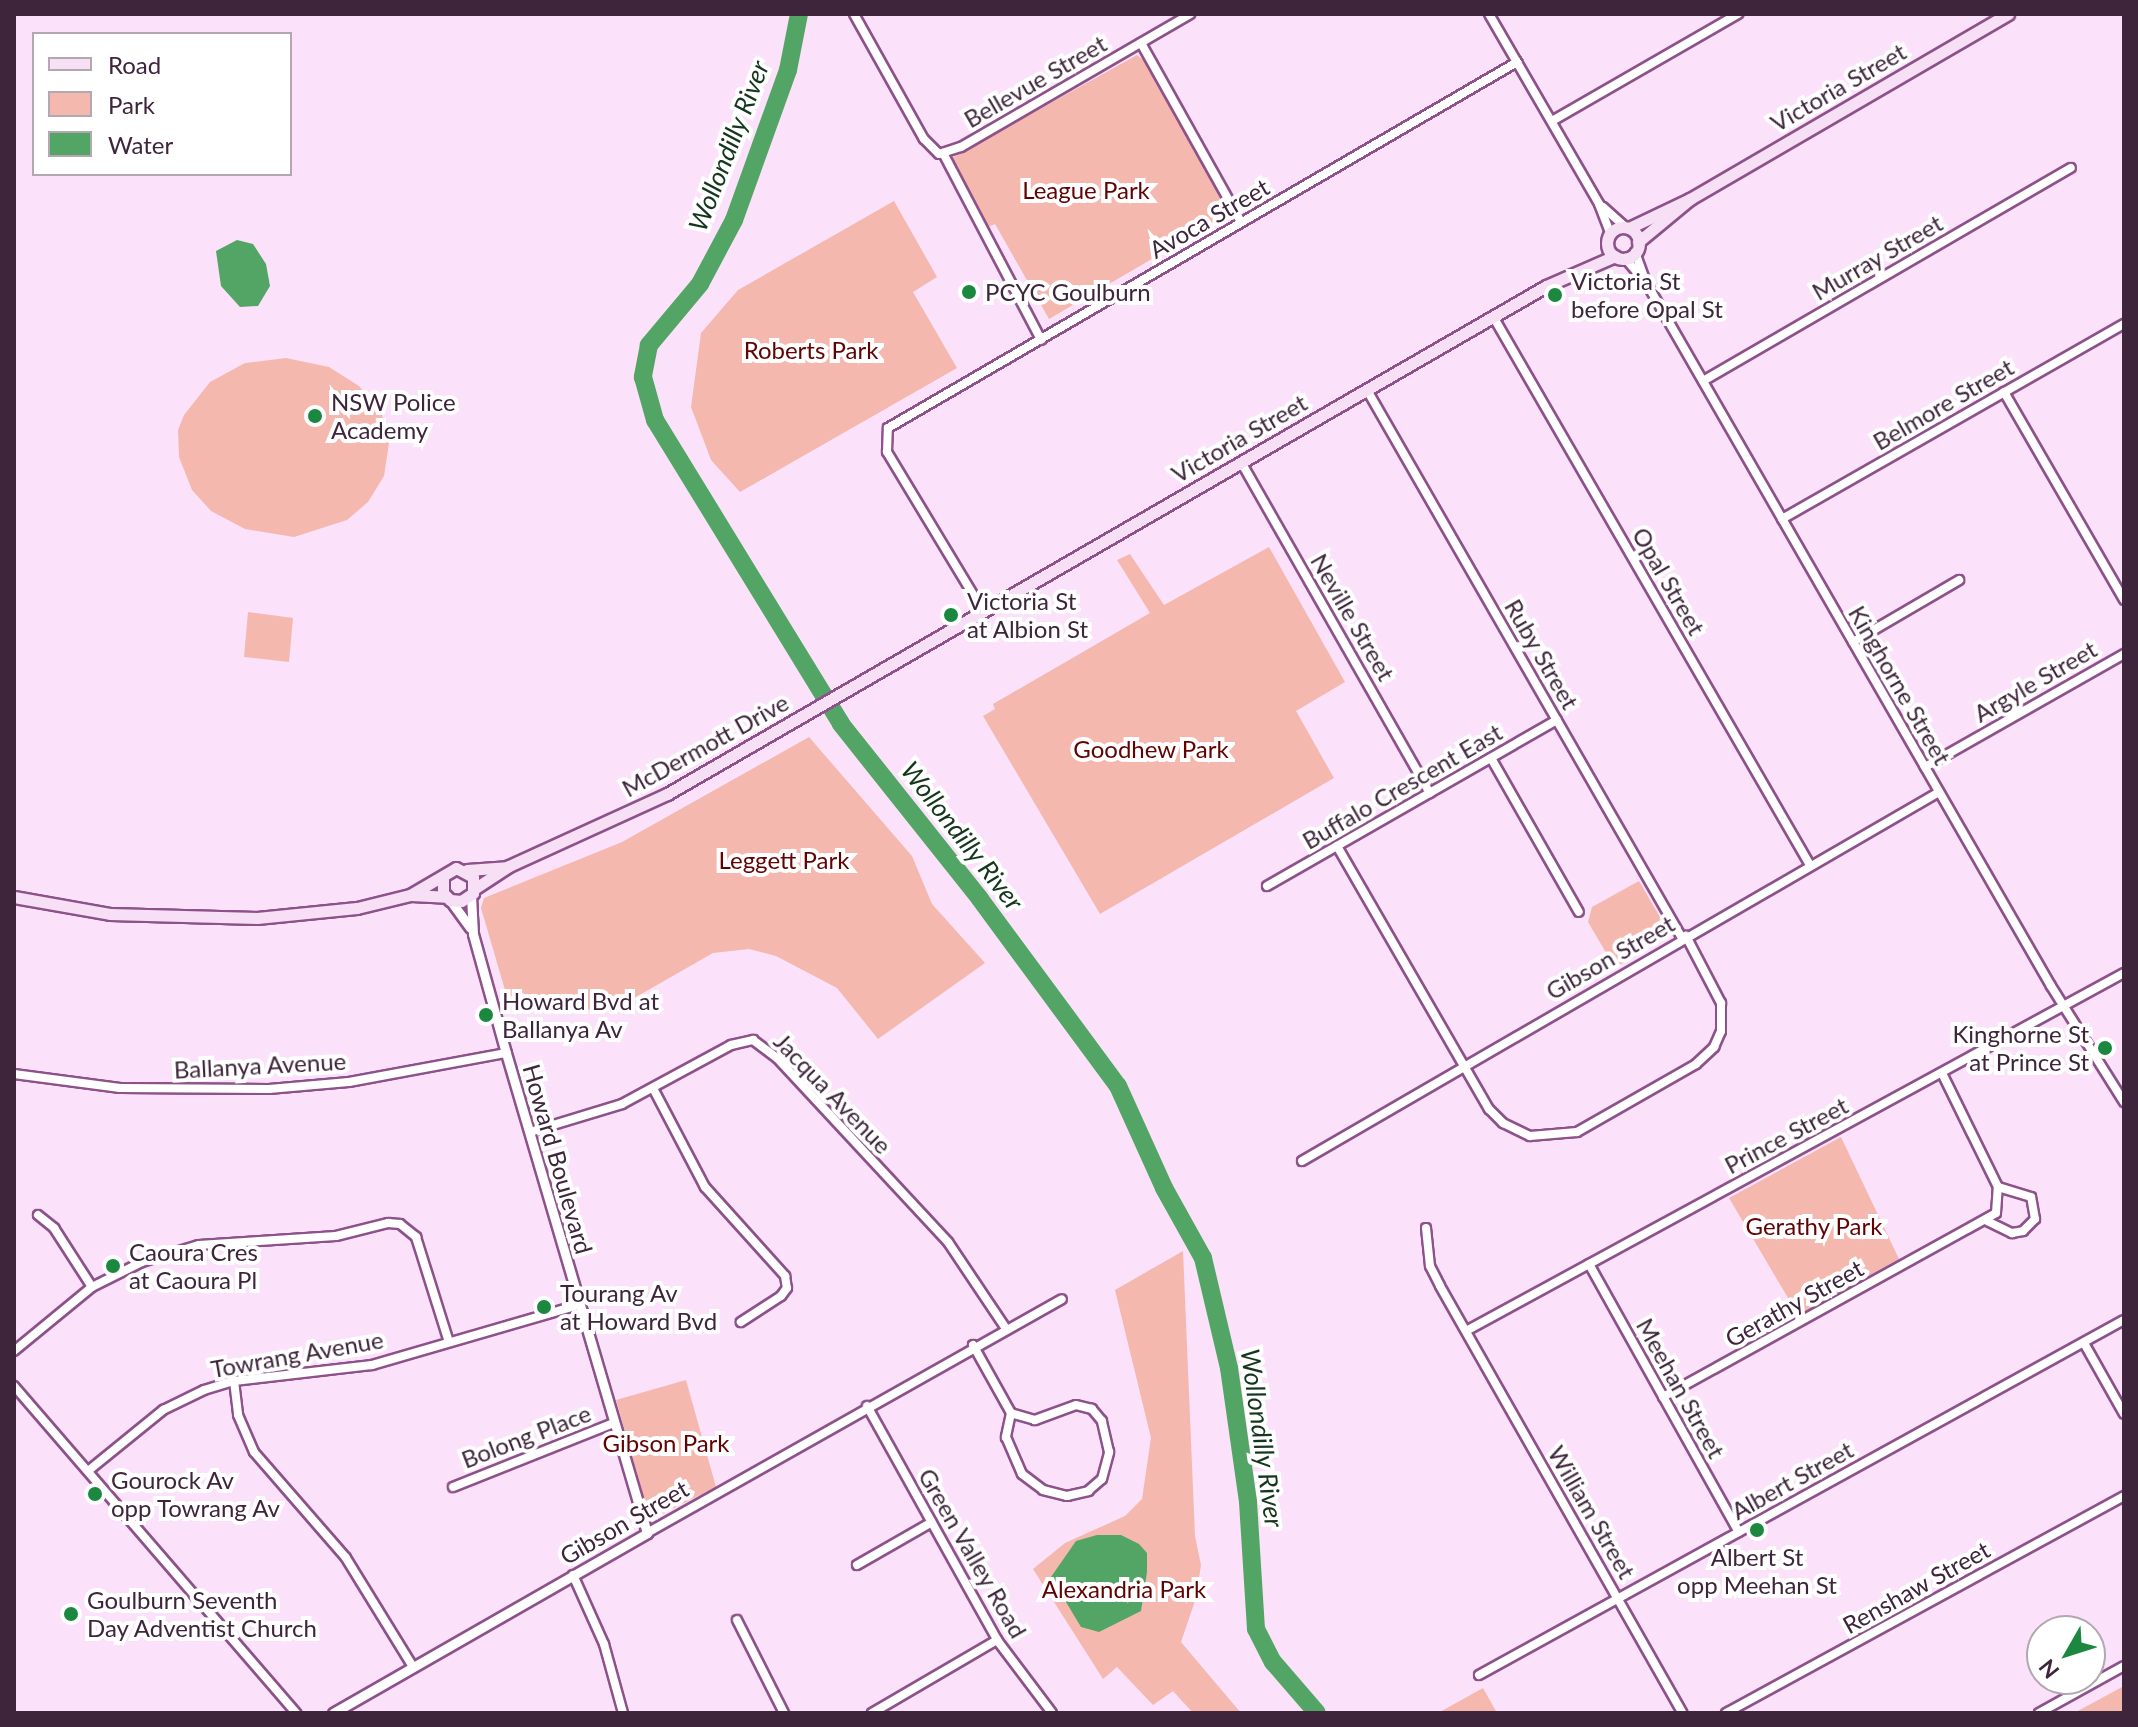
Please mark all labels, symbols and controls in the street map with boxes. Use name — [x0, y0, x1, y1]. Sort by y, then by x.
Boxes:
street label: Bellevue Street — [959, 29, 1111, 133]
legend — [32, 32, 292, 176]
street label: Victoria Street — [1765, 37, 1911, 137]
text: Road — [108, 50, 161, 79]
water label: Wollondilly River — [682, 56, 776, 236]
text: Park — [108, 90, 155, 119]
text: Water — [108, 130, 173, 159]
street label: Avoca Street — [1144, 172, 1274, 264]
park label: League Park — [1022, 176, 1150, 204]
street label: Murray Street — [1807, 208, 1947, 306]
place label: Victoria St before Opal St — [1571, 267, 1723, 323]
place label: PCYC Goulburn — [985, 278, 1151, 306]
marker: PCYC Goulburn — [960, 283, 978, 301]
marker: Victoria St before Opal St — [1546, 286, 1564, 304]
park label: Roberts Park — [744, 336, 878, 364]
street label: Belmore Street — [1868, 352, 2018, 456]
place label: NSW Police Academy — [331, 388, 456, 444]
street label: Victoria Street — [1166, 388, 1312, 488]
marker: NSW Police Academy — [306, 407, 324, 425]
street label: Opal Street — [1627, 522, 1711, 640]
street label: Neville Street — [1305, 548, 1401, 686]
place label: Victoria St at Albion St — [967, 587, 1089, 643]
street label: Ruby Street — [1499, 594, 1585, 714]
street label: Kinghorne Street — [1843, 600, 1957, 770]
marker: Victoria St at Albion St — [942, 606, 960, 624]
street label: Argyle Street — [1968, 634, 2102, 728]
street label: McDermott Drive — [617, 687, 793, 803]
street label: Buffalo Crescent East — [1297, 717, 1507, 855]
park label: Goodhew Park — [1073, 735, 1229, 763]
water label: Wollondilly River — [894, 755, 1030, 917]
park label: Leggett Park — [719, 846, 849, 874]
street label: Gibson Street — [1541, 909, 1679, 1005]
place label: Howard Bvd at Ballanya Av — [502, 987, 659, 1043]
marker: Howard Bvd at Ballanya Av — [477, 1006, 495, 1024]
place label: Kinghorne St at Prince St — [1952, 1020, 2089, 1076]
street label: Jacqua Avenue — [768, 1026, 898, 1160]
marker: Kinghorne St at Prince St — [2096, 1039, 2114, 1057]
street label: Ballanya Avenue — [173, 1046, 347, 1084]
street label: Howard Boulevard — [517, 1061, 599, 1257]
street label: Prince Street — [1719, 1091, 1853, 1179]
park label: Gerathy Park — [1745, 1212, 1883, 1240]
place label: Caoura Cres at Caoura Pl — [129, 1238, 258, 1294]
street label: Gerathy Street — [1720, 1253, 1868, 1353]
marker: Caoura Cres at Caoura Pl — [104, 1257, 122, 1275]
place label: Tourang Av at Howard Bvd — [560, 1279, 717, 1335]
marker: Tourang Av at Howard Bvd — [535, 1298, 553, 1316]
street label: Meehan Street — [1631, 1313, 1731, 1463]
street label: Towrang Avenue — [208, 1325, 386, 1383]
water label: Wollondilly River — [1234, 1347, 1290, 1529]
street label: Bolong Place — [457, 1398, 595, 1474]
park label: Gibson Park — [602, 1429, 730, 1457]
street label: Albert Street — [1726, 1435, 1858, 1525]
street label: William Street — [1542, 1440, 1642, 1584]
street label: Green Valley Road — [912, 1463, 1034, 1643]
place label: Gourock Av opp Towrang Av — [111, 1466, 281, 1522]
street label: Gibson Street — [555, 1474, 693, 1570]
marker: Gourock Av opp Towrang Av — [86, 1485, 104, 1503]
marker: Albert St opp Meehan St — [1748, 1521, 1766, 1539]
street label: Renshaw Street — [1837, 1535, 1995, 1639]
place label: Albert St opp Meehan St — [1677, 1543, 1837, 1599]
park label: Alexandria Park — [1042, 1575, 1206, 1603]
place label: Goulburn Seventh Day Adventist Church — [87, 1586, 318, 1642]
marker: Goulburn Seventh Day Adventist Church — [62, 1605, 80, 1623]
north arrow — [2026, 1615, 2106, 1695]
text: N — [2033, 1654, 2064, 1684]

